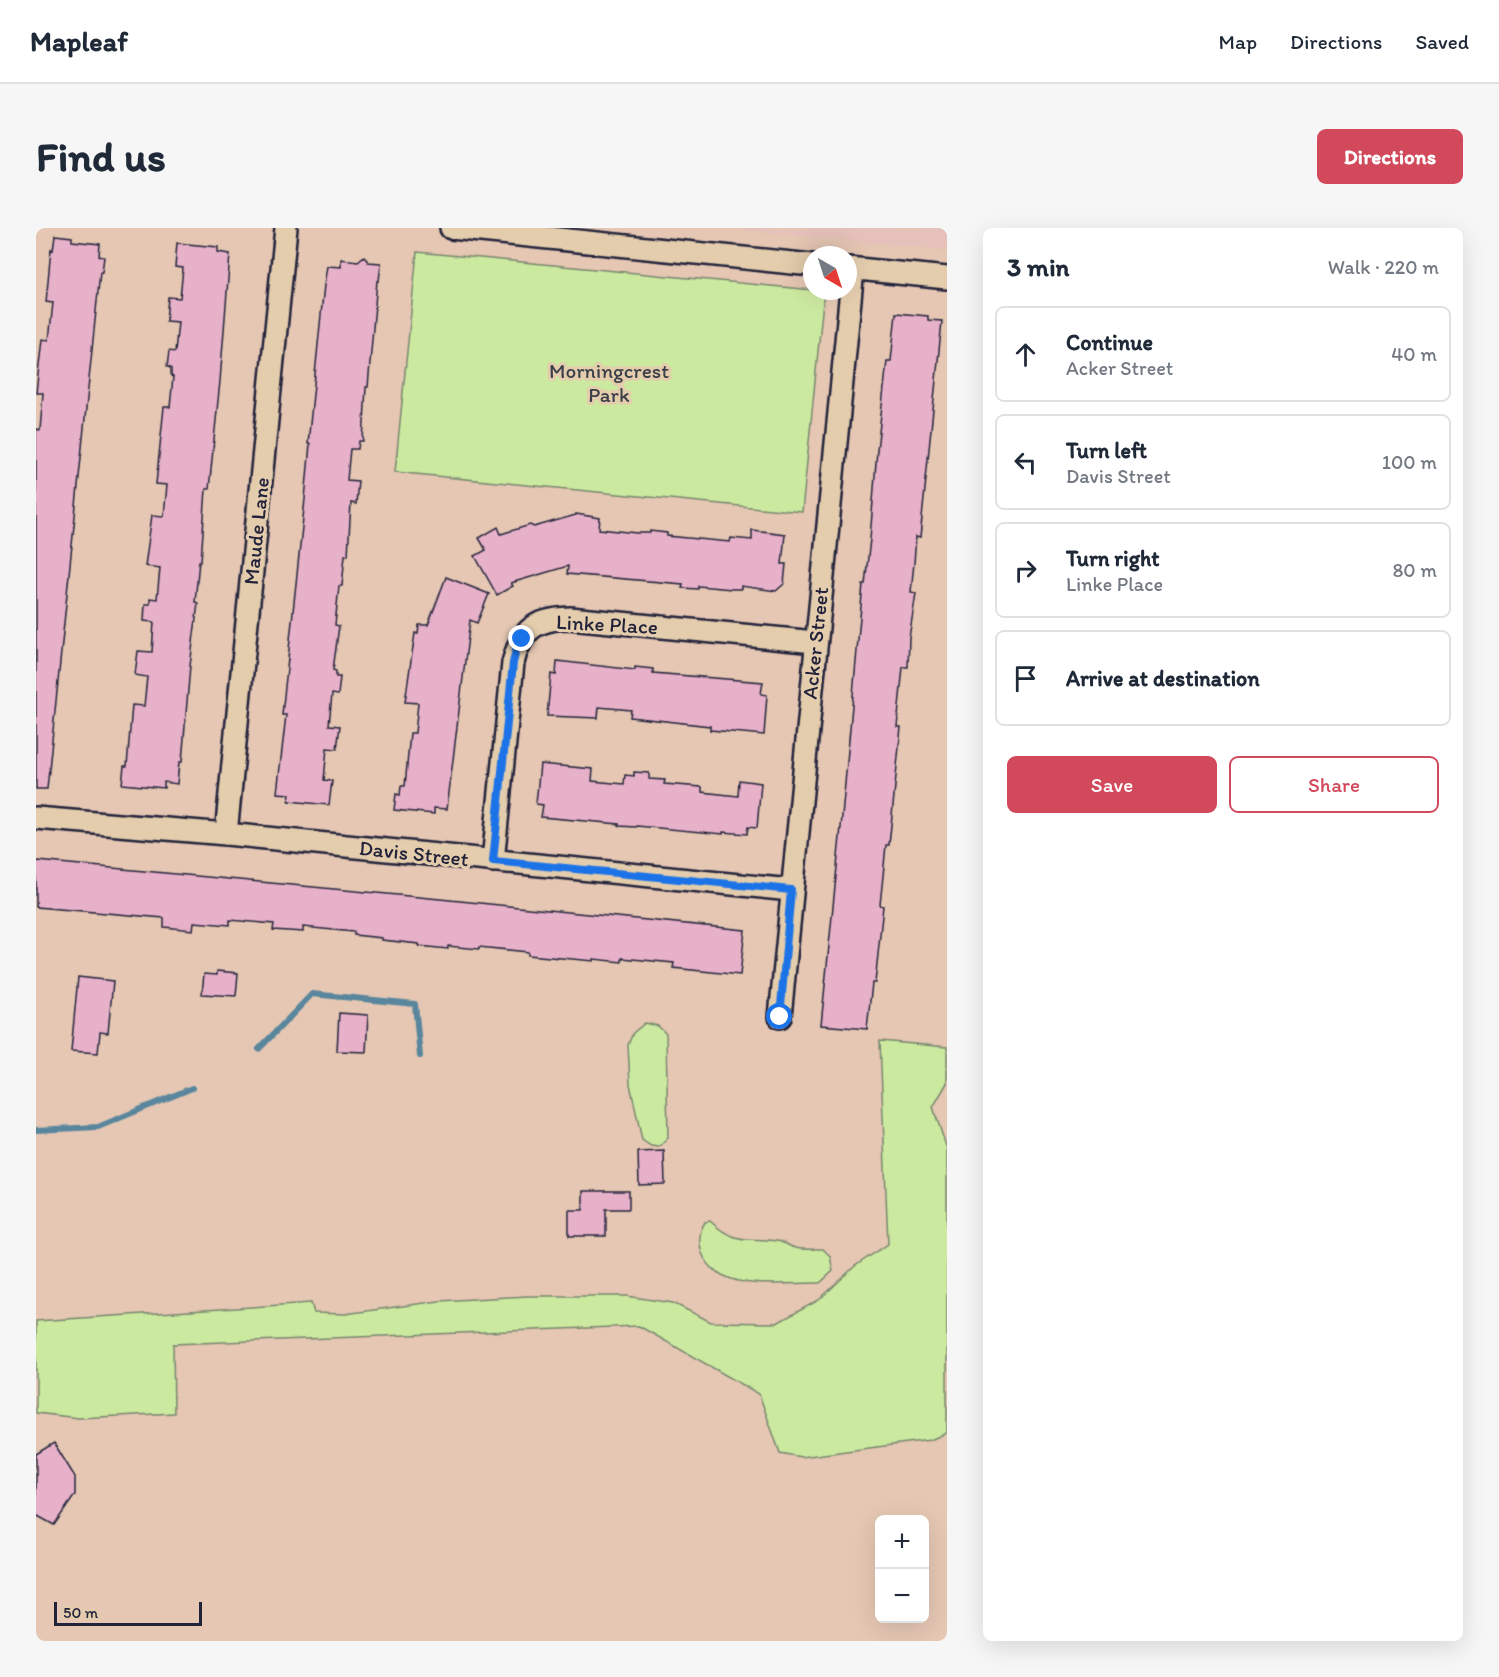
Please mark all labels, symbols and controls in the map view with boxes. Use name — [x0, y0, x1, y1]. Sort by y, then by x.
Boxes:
text: Mapleaf — [30, 24, 128, 58]
text: Map — [1219, 29, 1257, 54]
text: Directions — [1290, 29, 1382, 54]
text: Saved — [1415, 29, 1469, 54]
button: Directions — [1317, 129, 1463, 184]
text: Find us — [36, 131, 166, 182]
north arrow — [803, 246, 857, 300]
text: 3 min — [1007, 251, 1069, 283]
text: Walk · 220 m — [1328, 255, 1439, 279]
text: Continue — [1066, 329, 1153, 356]
icon: ahead — [1009, 338, 1042, 371]
text: 40 m — [1391, 342, 1437, 366]
text: Acker Street — [1066, 356, 1173, 380]
park label: Morningcrest Park — [549, 358, 669, 407]
text: Turn left — [1066, 437, 1147, 464]
icon: left — [1009, 446, 1042, 479]
text: 100 m — [1382, 450, 1437, 474]
text: Davis Street — [1066, 464, 1171, 488]
street label: Maude Lane — [238, 476, 274, 586]
text: Turn right — [1066, 545, 1160, 572]
icon: right — [1009, 554, 1042, 587]
text: 80 m — [1392, 558, 1437, 582]
text: Linke Place — [1066, 572, 1163, 596]
street label: Acker Street — [797, 586, 833, 700]
street label: Linke Place — [555, 609, 659, 639]
route end — [508, 625, 534, 651]
icon: arrive — [1009, 662, 1042, 695]
text: Arrive at destination — [1066, 665, 1260, 692]
button: Save — [1007, 756, 1217, 813]
button: Share — [1229, 756, 1439, 813]
street label: Davis Street — [358, 835, 470, 871]
route start — [766, 1003, 792, 1029]
map controls — [875, 1515, 929, 1623]
button: + — [875, 1515, 929, 1569]
button: − — [875, 1569, 929, 1623]
scale bar — [54, 1599, 202, 1626]
text: 50 m — [63, 1603, 98, 1622]

